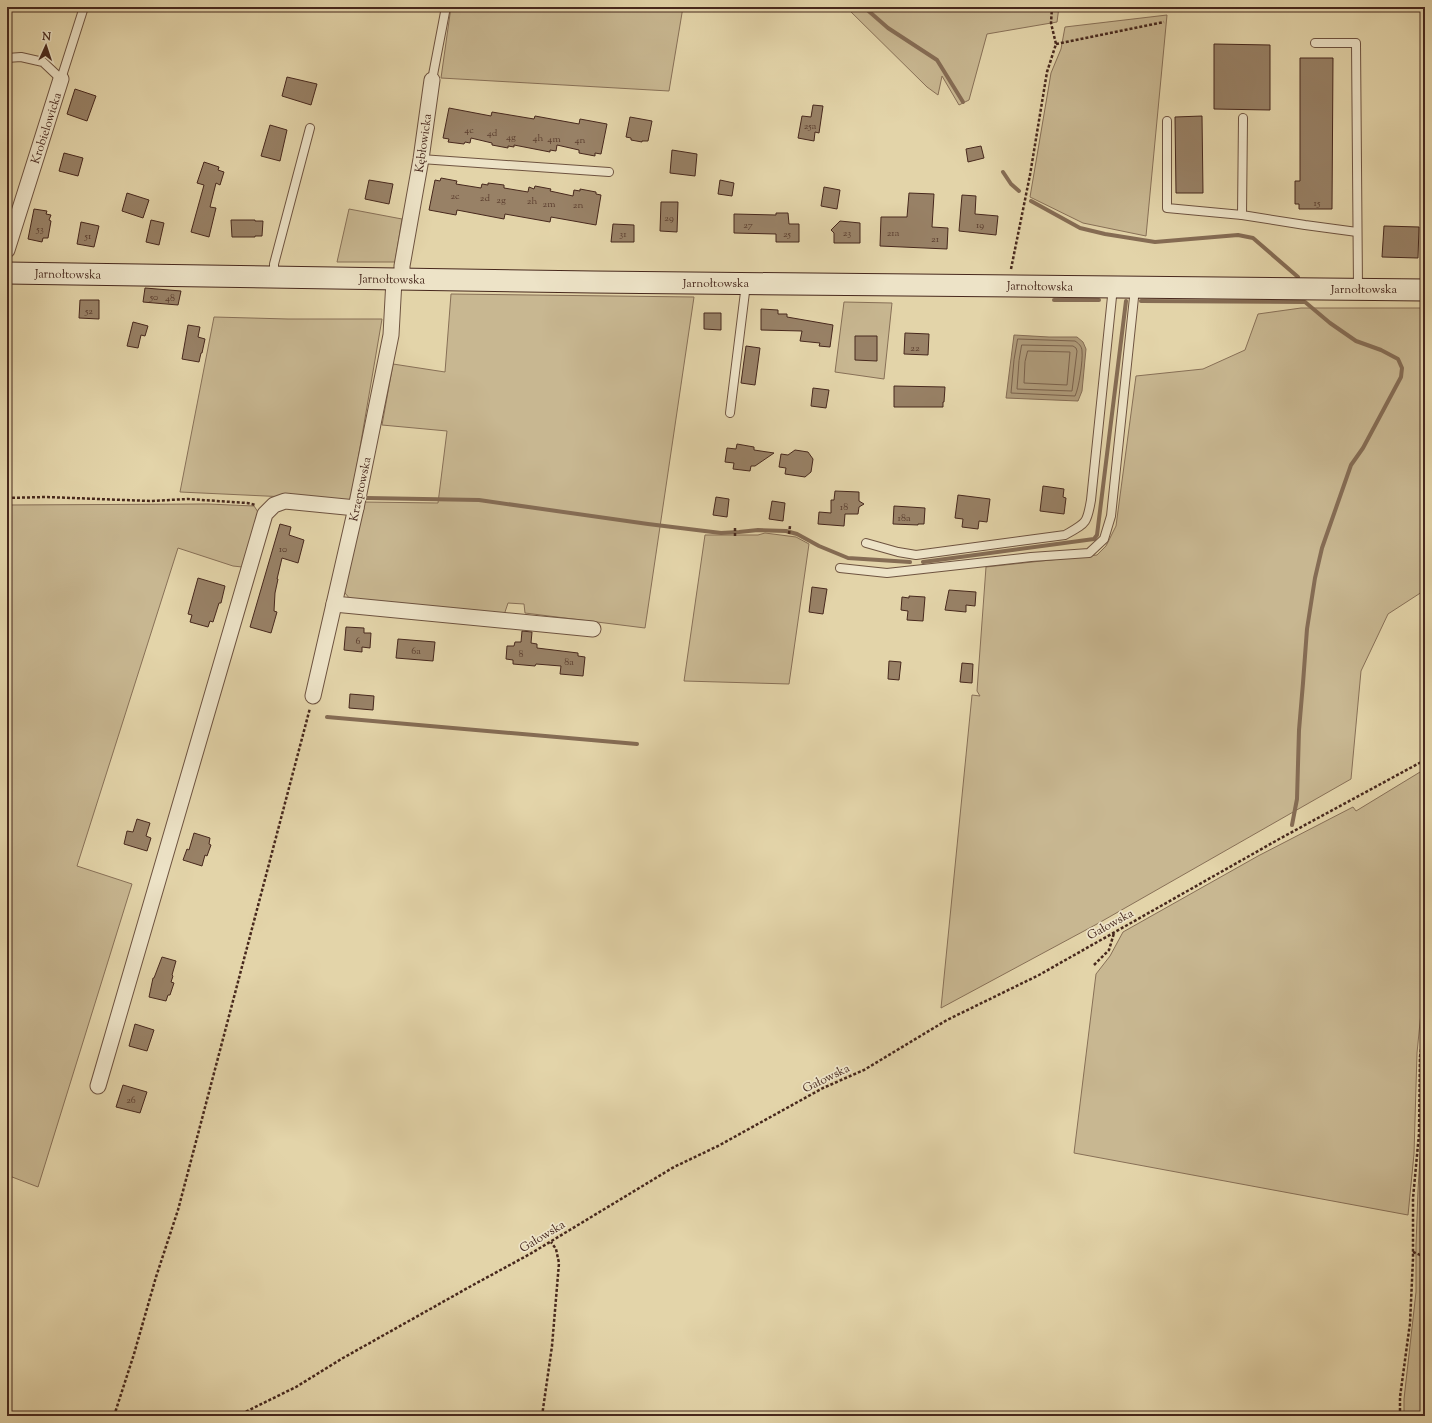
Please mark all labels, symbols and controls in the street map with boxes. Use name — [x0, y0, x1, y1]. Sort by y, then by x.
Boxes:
north arrow — [26, 26, 66, 66]
text: N — [41, 29, 51, 45]
street label: Krobielowicka — [27, 90, 67, 166]
street label: Kębłowicka — [411, 112, 437, 174]
house number: 25a — [804, 119, 817, 134]
house number: 4c — [464, 123, 474, 138]
house number: 4d — [487, 126, 498, 141]
house number: 4g — [506, 130, 516, 145]
house number: 4h — [533, 131, 544, 146]
house number: 4m — [547, 132, 561, 147]
house number: 4n — [575, 133, 586, 148]
house number: 2c — [450, 189, 460, 204]
house number: 2d — [480, 191, 491, 206]
house number: 2g — [496, 193, 506, 208]
house number: 2h — [527, 194, 537, 209]
house number: 15 — [1314, 196, 1321, 211]
house number: 2m — [543, 197, 556, 212]
house number: 2n — [573, 198, 583, 213]
house number: 29 — [664, 211, 674, 226]
house number: 27 — [743, 218, 753, 233]
house number: 19 — [976, 218, 984, 233]
house number: 53 — [35, 222, 44, 237]
house number: 23 — [843, 226, 851, 241]
house number: 21a — [887, 226, 900, 241]
house number: 31 — [619, 227, 627, 242]
house number: 25 — [783, 227, 792, 242]
house number: 51 — [84, 229, 92, 244]
house number: 21 — [931, 232, 940, 247]
street label: Jarnołtowska — [34, 265, 102, 285]
street label: Jarnołtowska — [358, 270, 426, 290]
street label: Jarnołtowska — [682, 275, 750, 293]
street label: Jarnołtowska — [1006, 277, 1074, 297]
street label: Jarnołtowska — [1330, 281, 1398, 299]
house number: 50 — [149, 290, 158, 305]
house number: 48 — [165, 291, 175, 306]
house number: 52 — [84, 304, 93, 319]
house number: 22 — [910, 341, 920, 356]
street label: Krzeptowska — [345, 455, 377, 523]
house number: 18 — [840, 500, 848, 515]
house number: 18a — [897, 511, 911, 526]
house number: 10 — [279, 542, 287, 557]
house number: 6 — [356, 634, 361, 649]
house number: 6a — [411, 644, 421, 659]
house number: 8 — [519, 647, 524, 662]
house number: 8a — [564, 655, 574, 670]
street label: Gałowska — [1084, 905, 1137, 945]
street label: Gałowska — [800, 1060, 854, 1098]
house number: 26 — [126, 1093, 136, 1108]
street label: Gałowska — [516, 1216, 569, 1258]

